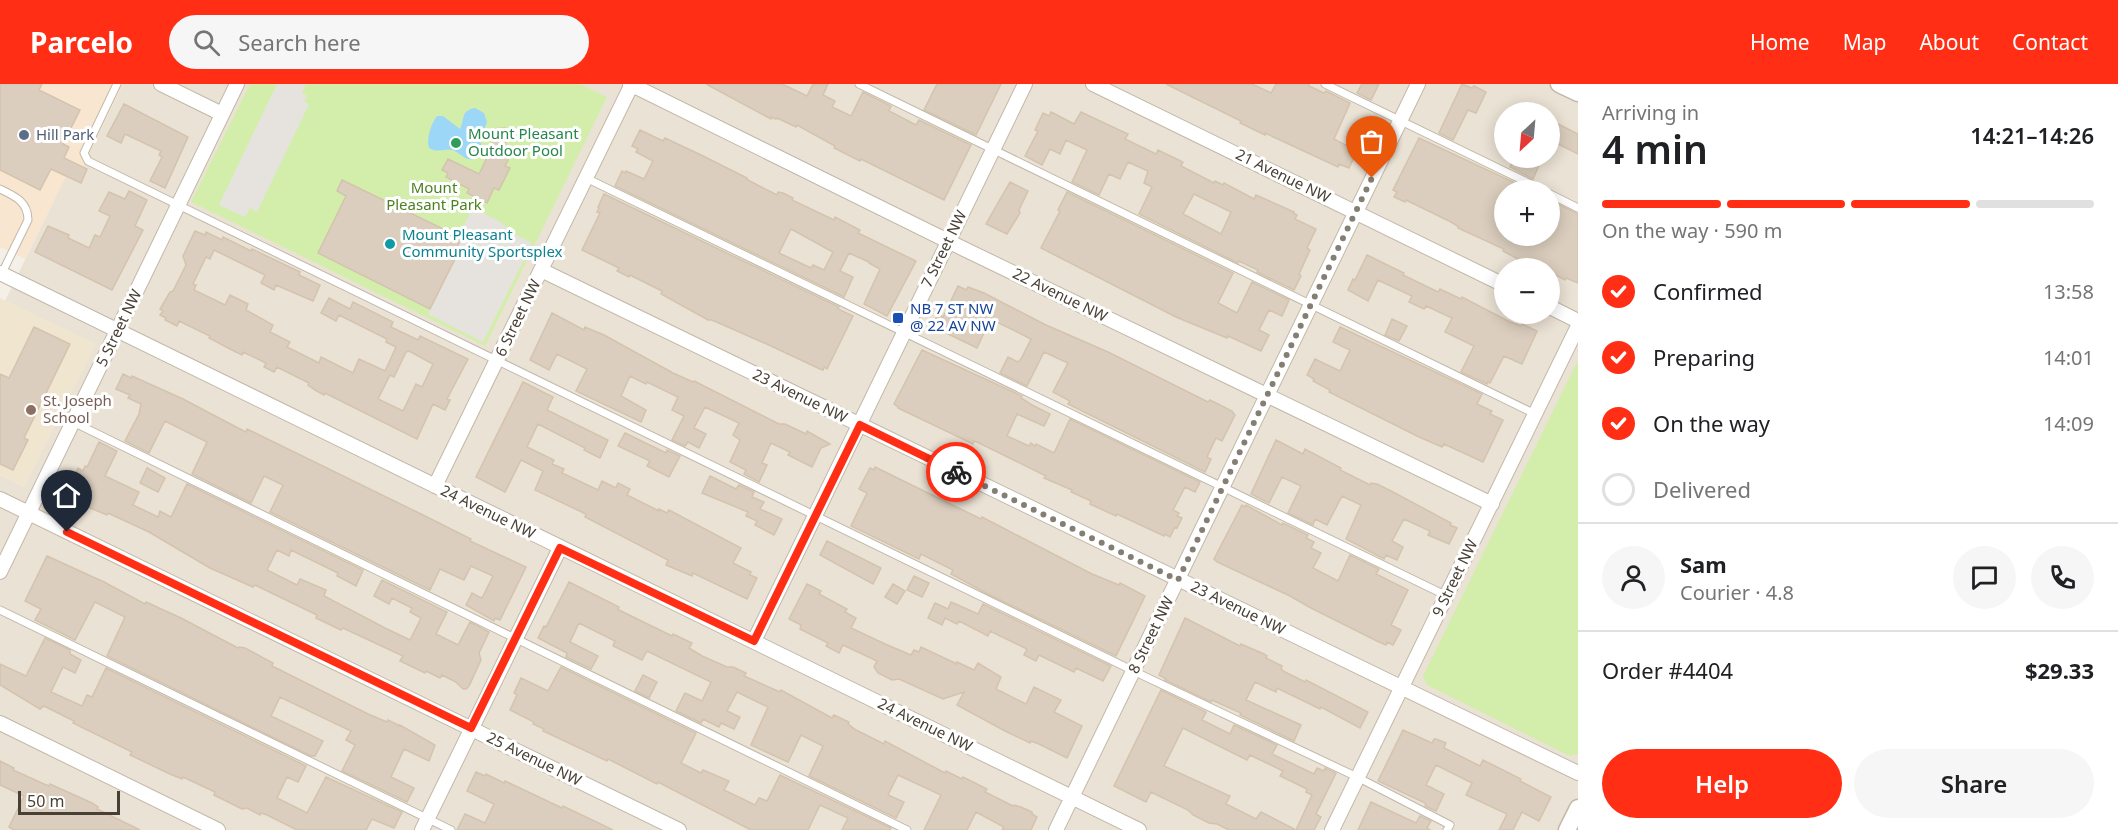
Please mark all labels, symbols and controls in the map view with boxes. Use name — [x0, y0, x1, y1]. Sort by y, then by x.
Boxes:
search box — [169, 15, 589, 69]
text: Parcelo — [30, 23, 133, 61]
icon: search — [190, 26, 223, 59]
text: Search here — [238, 27, 361, 57]
text: Home — [1750, 28, 1810, 56]
text: Map — [1843, 28, 1886, 56]
text: About — [1919, 28, 1979, 56]
text: Contact — [2012, 28, 2088, 56]
text: Arriving in — [1602, 99, 1699, 126]
north arrow — [1494, 102, 1560, 168]
map controls — [1494, 102, 1560, 324]
pin — [1346, 116, 1397, 178]
text: 14:21–14:26 — [1970, 120, 2094, 150]
text: 4 min — [1602, 122, 1708, 175]
place label: Mount Pleasant Outdoor Pool — [468, 123, 579, 160]
place label: Hill Park — [36, 124, 94, 144]
icon: bag — [1355, 125, 1388, 158]
marker: Hill Park — [17, 128, 31, 142]
marker: Mount Pleasant Outdoor Pool — [449, 136, 463, 150]
street label: 21 Avenue NW — [1233, 144, 1334, 207]
park label: Mount Pleasant Park — [386, 177, 482, 214]
button: + — [1494, 180, 1560, 246]
street label: 7 Street NW — [916, 207, 970, 291]
text: On the way · 590 m — [1602, 217, 1782, 244]
place label: Mount Pleasant Community Sportsplex — [402, 224, 563, 261]
marker: Mount Pleasant Community Sportsplex — [383, 237, 397, 251]
button: − — [1494, 258, 1560, 324]
street label: 22 Avenue NW — [1010, 263, 1111, 326]
icon: check — [1602, 275, 1635, 308]
street label: 6 Street NW — [490, 276, 544, 360]
text: Confirmed — [1653, 276, 1763, 306]
text: 13:58 — [2043, 278, 2094, 305]
street label: 5 Street NW — [91, 286, 145, 370]
place label: NB 7 ST NW @ 22 AV NW — [910, 298, 996, 335]
marker: NB 7 ST NW @ 22 AV NW — [891, 311, 905, 325]
icon: check — [1602, 341, 1635, 374]
text: Preparing — [1653, 342, 1755, 372]
text: 14:01 — [2043, 344, 2094, 371]
street label: 23 Avenue NW — [750, 364, 851, 427]
place label: St. Joseph School — [43, 390, 112, 427]
marker: St. Joseph School — [24, 403, 38, 417]
icon: check — [1602, 407, 1635, 440]
text: On the way — [1653, 408, 1770, 438]
text: 14:09 — [2043, 410, 2094, 437]
courier — [926, 442, 986, 502]
icon: bike — [940, 456, 973, 489]
pin — [41, 470, 92, 532]
text: Delivered — [1653, 474, 1751, 504]
icon: home — [50, 479, 83, 512]
street label: 24 Avenue NW — [438, 480, 539, 543]
street label: 9 Street NW — [1427, 536, 1481, 620]
button: person — [1602, 546, 1665, 609]
button: chat — [1953, 546, 2016, 609]
button: phone — [2031, 546, 2094, 609]
text: Sam — [1680, 549, 1727, 579]
street label: 23 Avenue NW — [1188, 576, 1289, 639]
text: Courier · 4.8 — [1680, 579, 1794, 606]
street label: 8 Street NW — [1123, 593, 1177, 677]
text: Order #4404 — [1602, 655, 1733, 685]
text: $29.33 — [2025, 655, 2094, 685]
street label: 24 Avenue NW — [875, 693, 976, 756]
street label: 25 Avenue NW — [484, 727, 585, 790]
button: Help — [1602, 749, 1842, 818]
button: Share — [1854, 749, 2094, 818]
scale bar — [18, 788, 120, 816]
text: 50 m — [27, 790, 64, 812]

